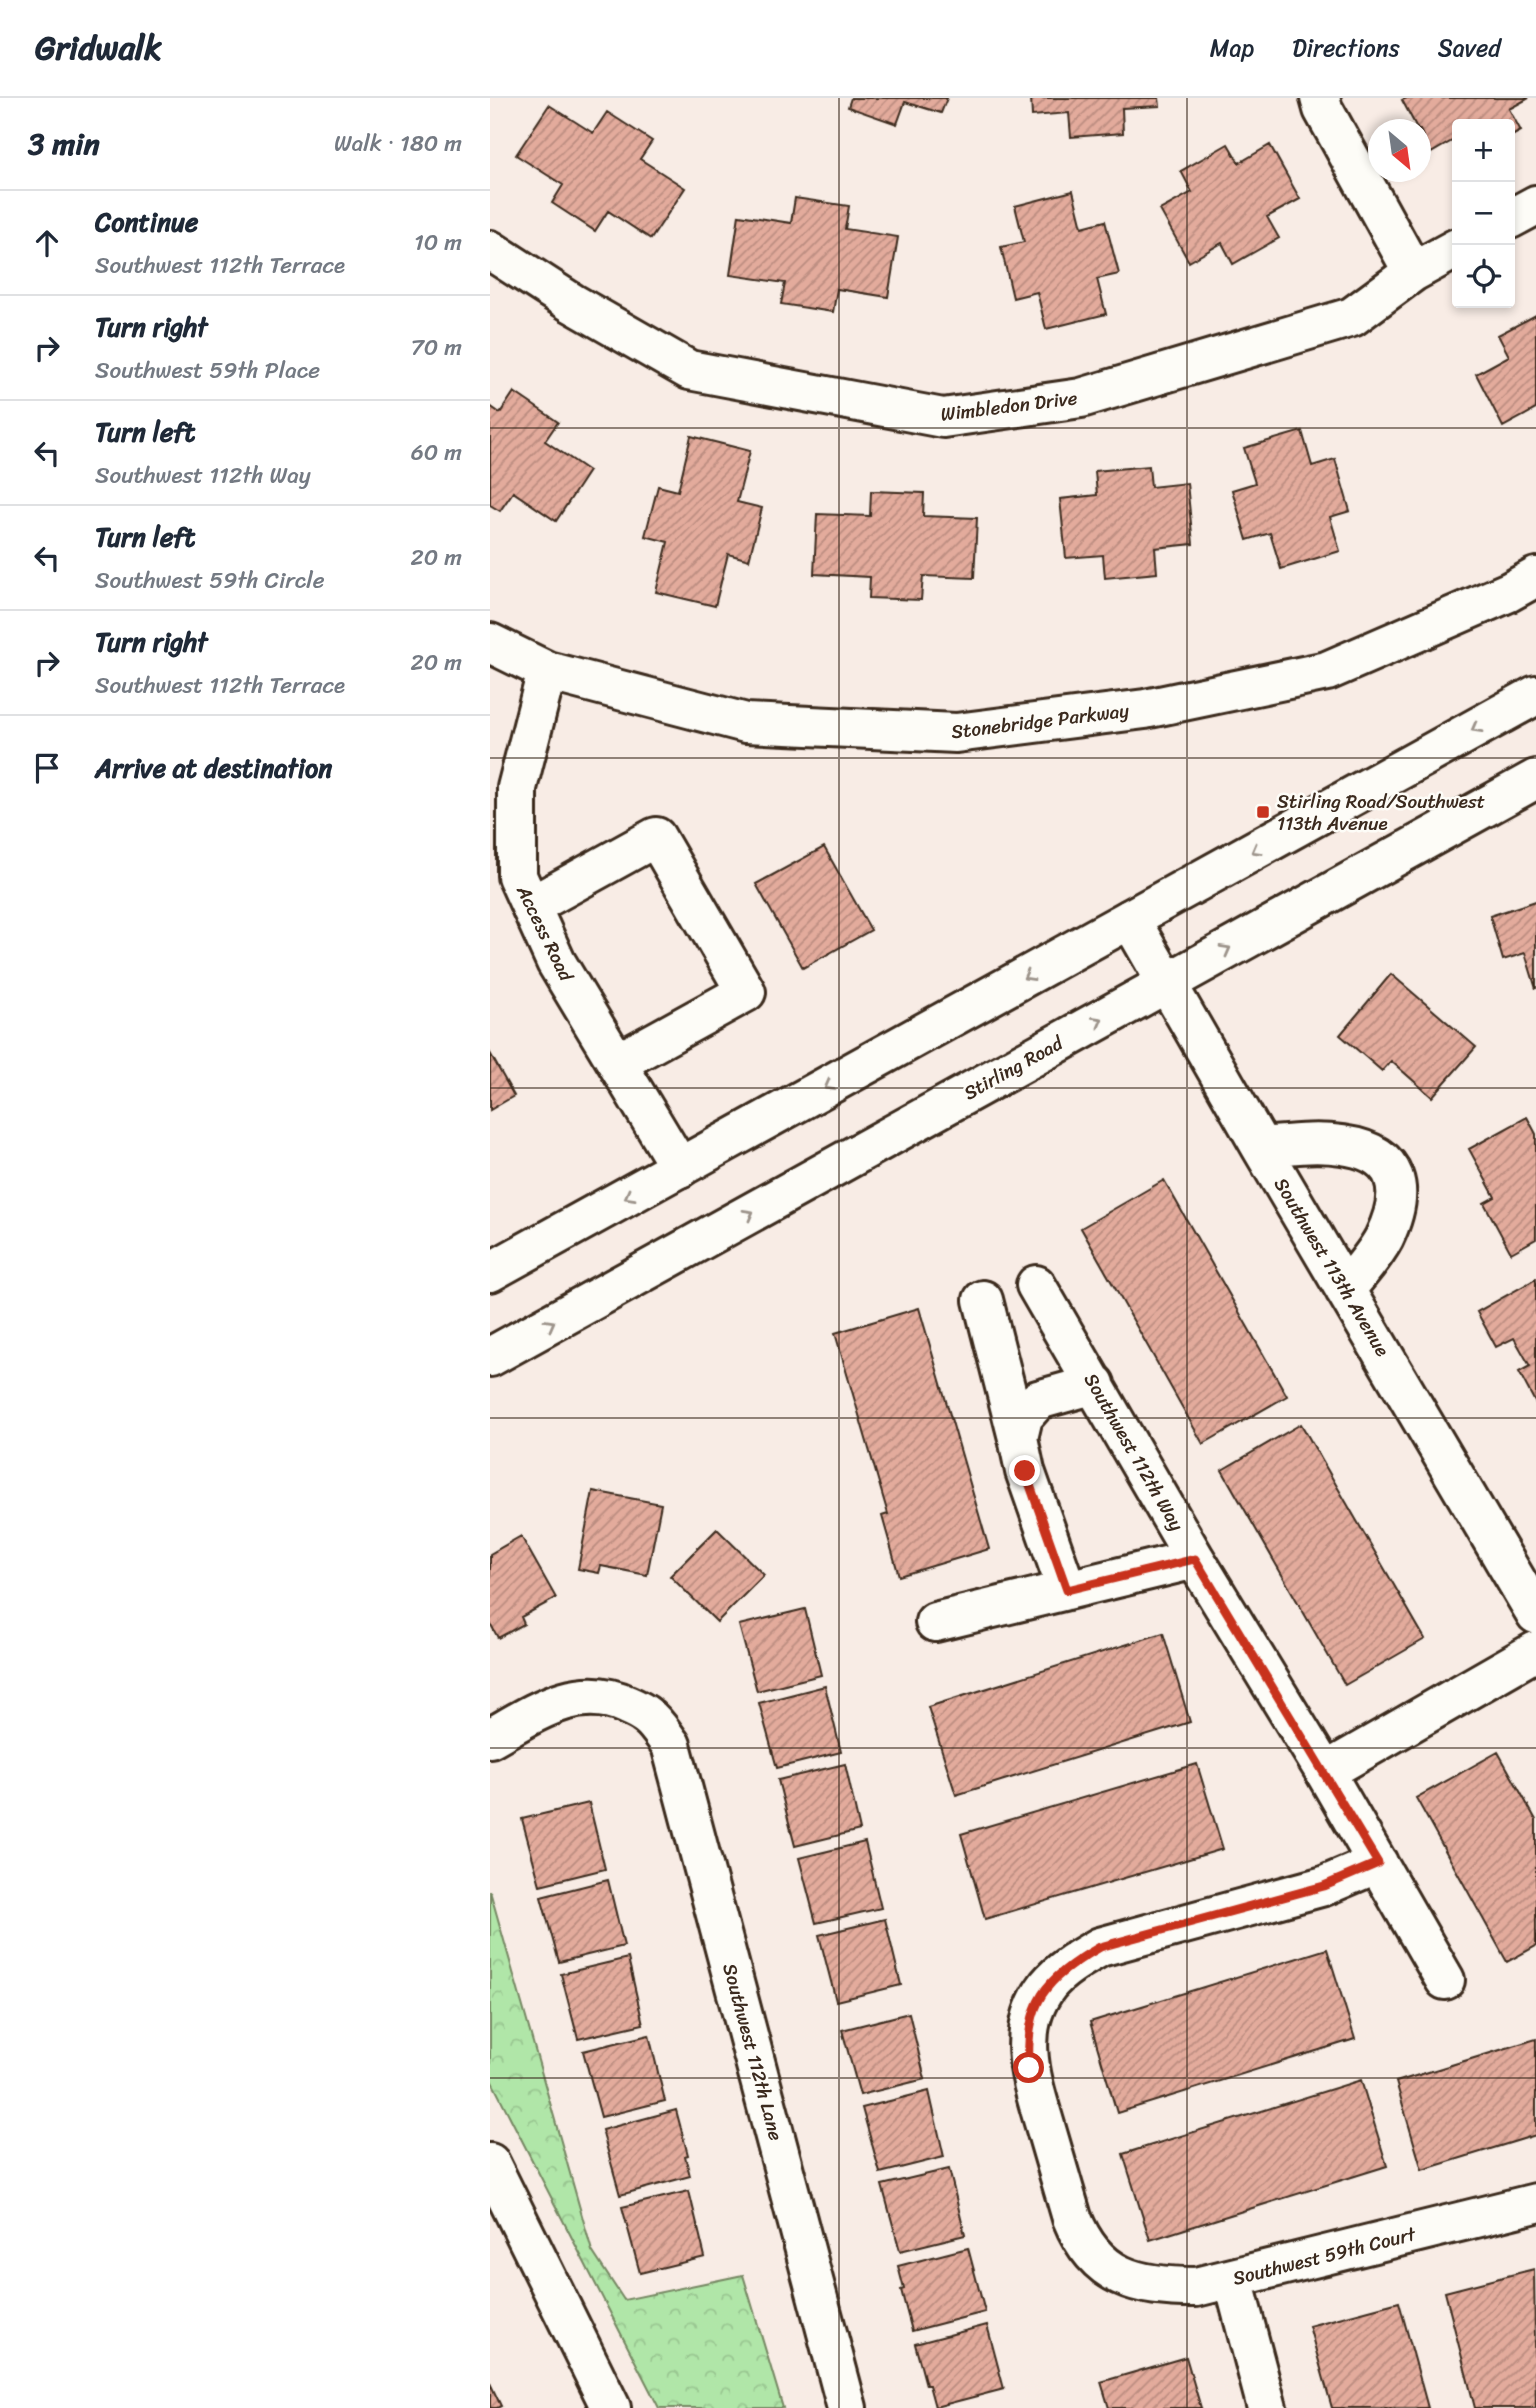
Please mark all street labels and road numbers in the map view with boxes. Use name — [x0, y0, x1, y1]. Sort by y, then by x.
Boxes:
street label: Wimbledon Drive — [939, 381, 1079, 431]
street label: Stonebridge Parkway — [949, 694, 1131, 748]
street label: Access Road — [507, 878, 583, 988]
street label: Stirling Road — [957, 1026, 1070, 1109]
street label: Southwest 113th Avenue — [1265, 1171, 1399, 1363]
street label: Southwest 112th Way — [1075, 1367, 1193, 1538]
street label: Southwest 112th Lane — [713, 1960, 793, 2145]
street label: Southwest 59th Court — [1229, 2217, 1420, 2295]

